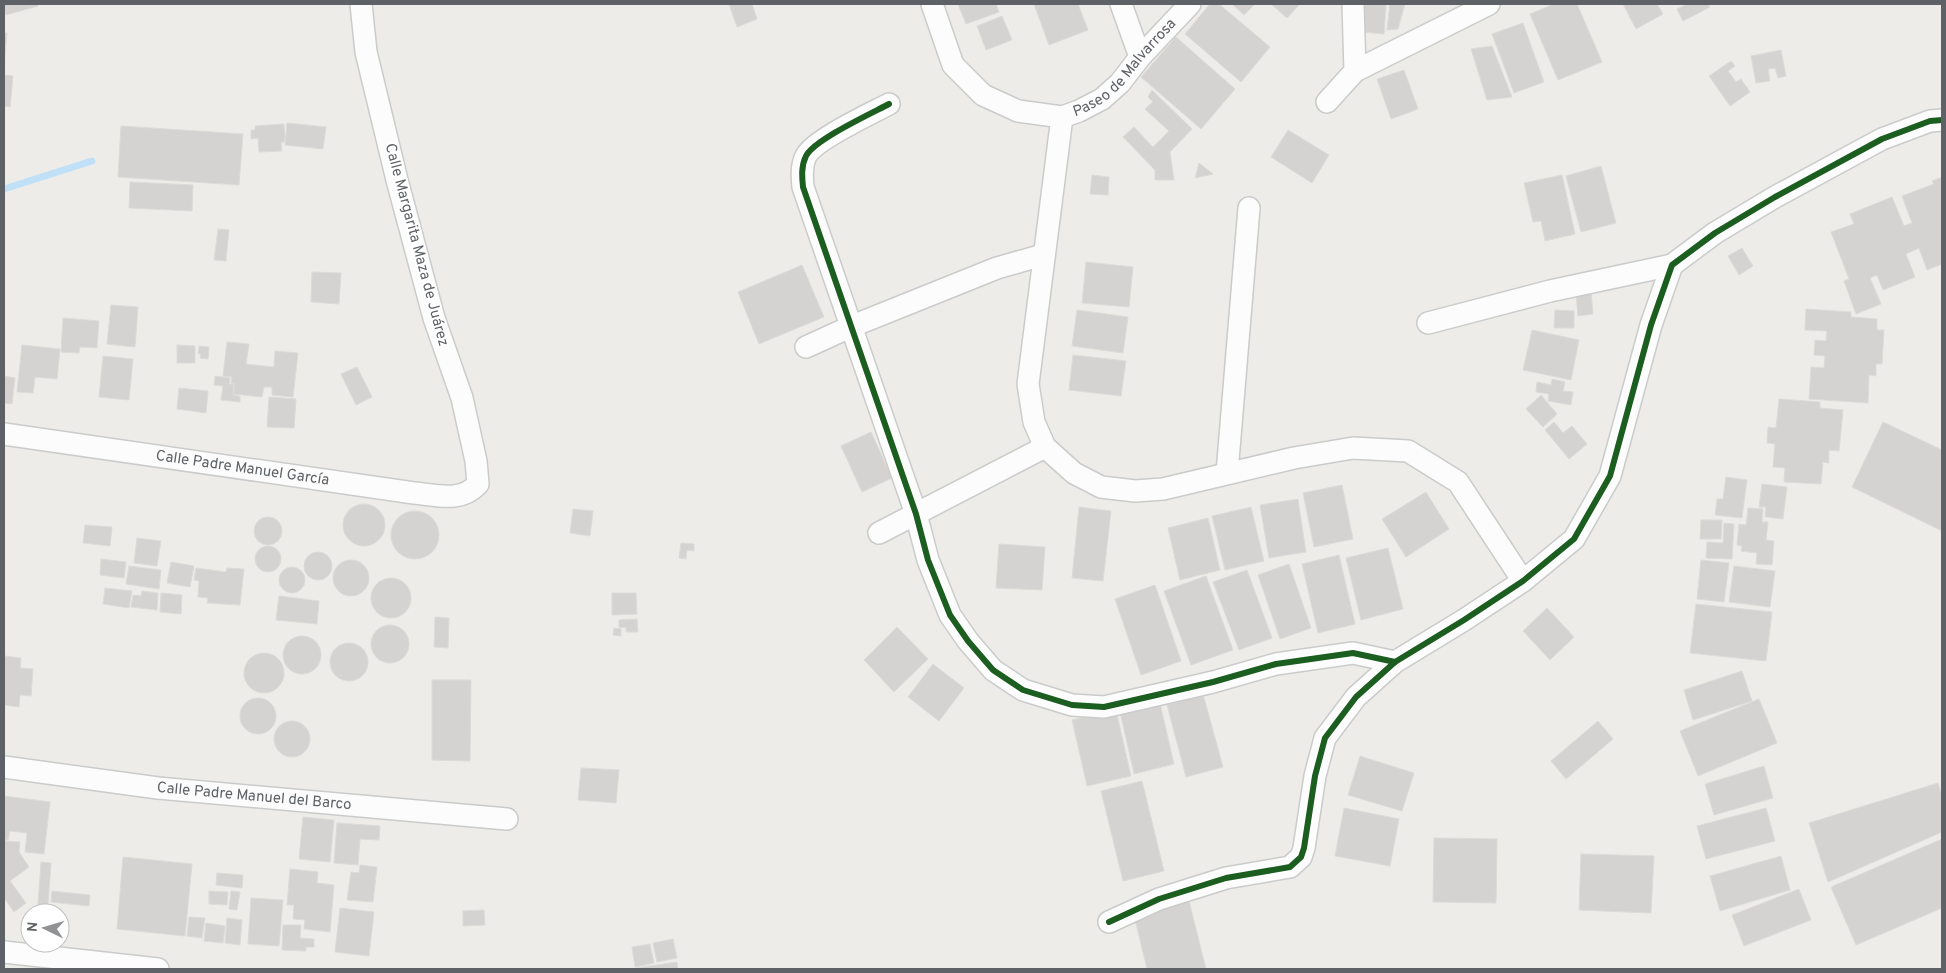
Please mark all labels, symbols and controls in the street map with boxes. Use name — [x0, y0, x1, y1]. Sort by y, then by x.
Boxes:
street label: Paseo de Malvarrosa — [1071, 15, 1181, 122]
street label: Calle Margarita Maza de Juárez — [380, 141, 452, 349]
street label: Calle Padre Manuel García — [155, 446, 331, 490]
street label: Calle Padre Manuel del Barco — [156, 778, 352, 815]
north arrow — [20, 903, 70, 953]
text: N — [25, 921, 42, 933]

